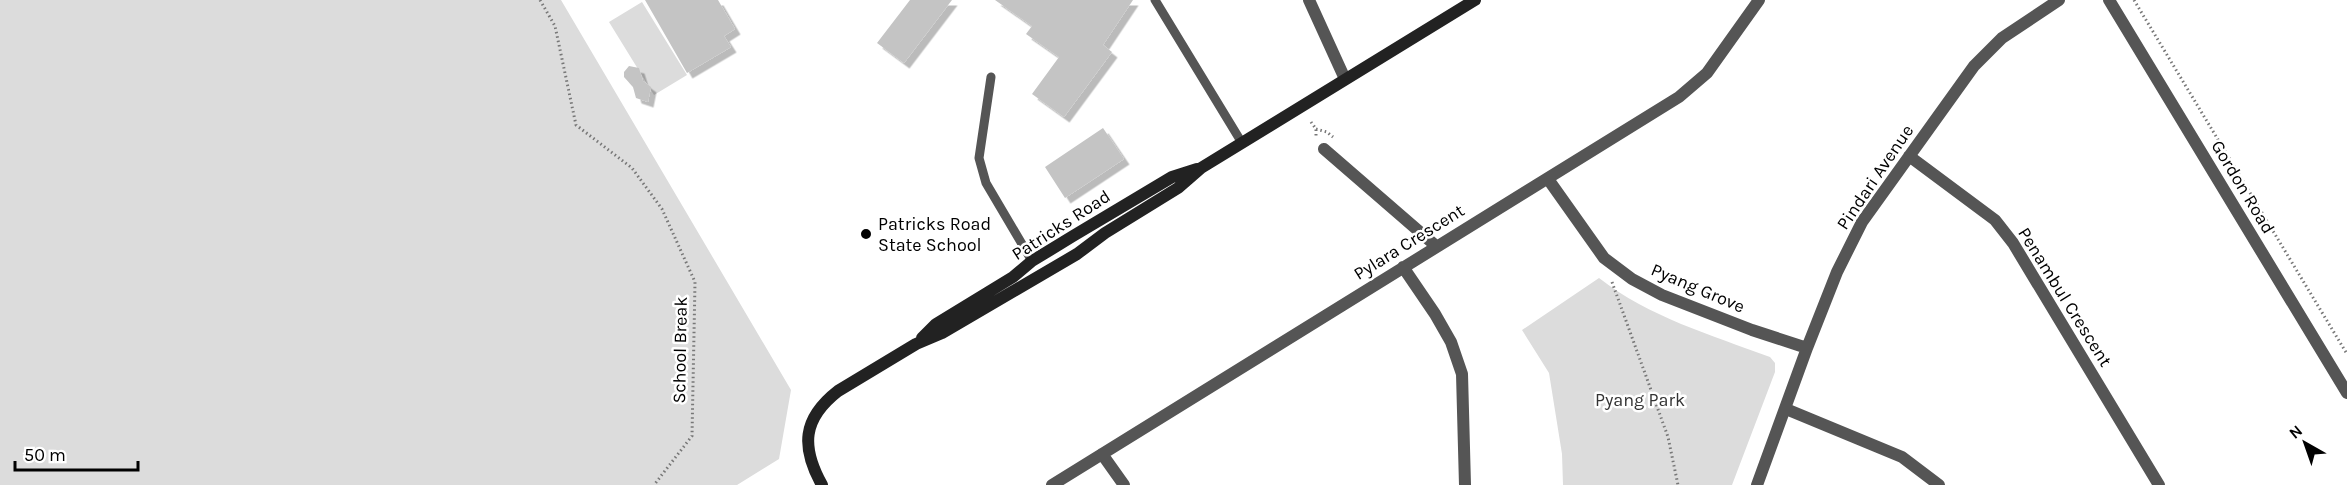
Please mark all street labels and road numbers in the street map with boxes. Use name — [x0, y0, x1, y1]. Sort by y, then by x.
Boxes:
street label: Pindari Avenue — [1832, 120, 1918, 234]
street label: Gordon Road — [2207, 136, 2279, 238]
street label: Patricks Road — [1008, 185, 1114, 265]
street label: Pylara Crescent — [1350, 199, 1469, 285]
street label: Penambul Crescent — [2013, 223, 2117, 371]
street label: Pyang Grove — [1648, 258, 1748, 318]
street label: School Break — [668, 296, 692, 404]

